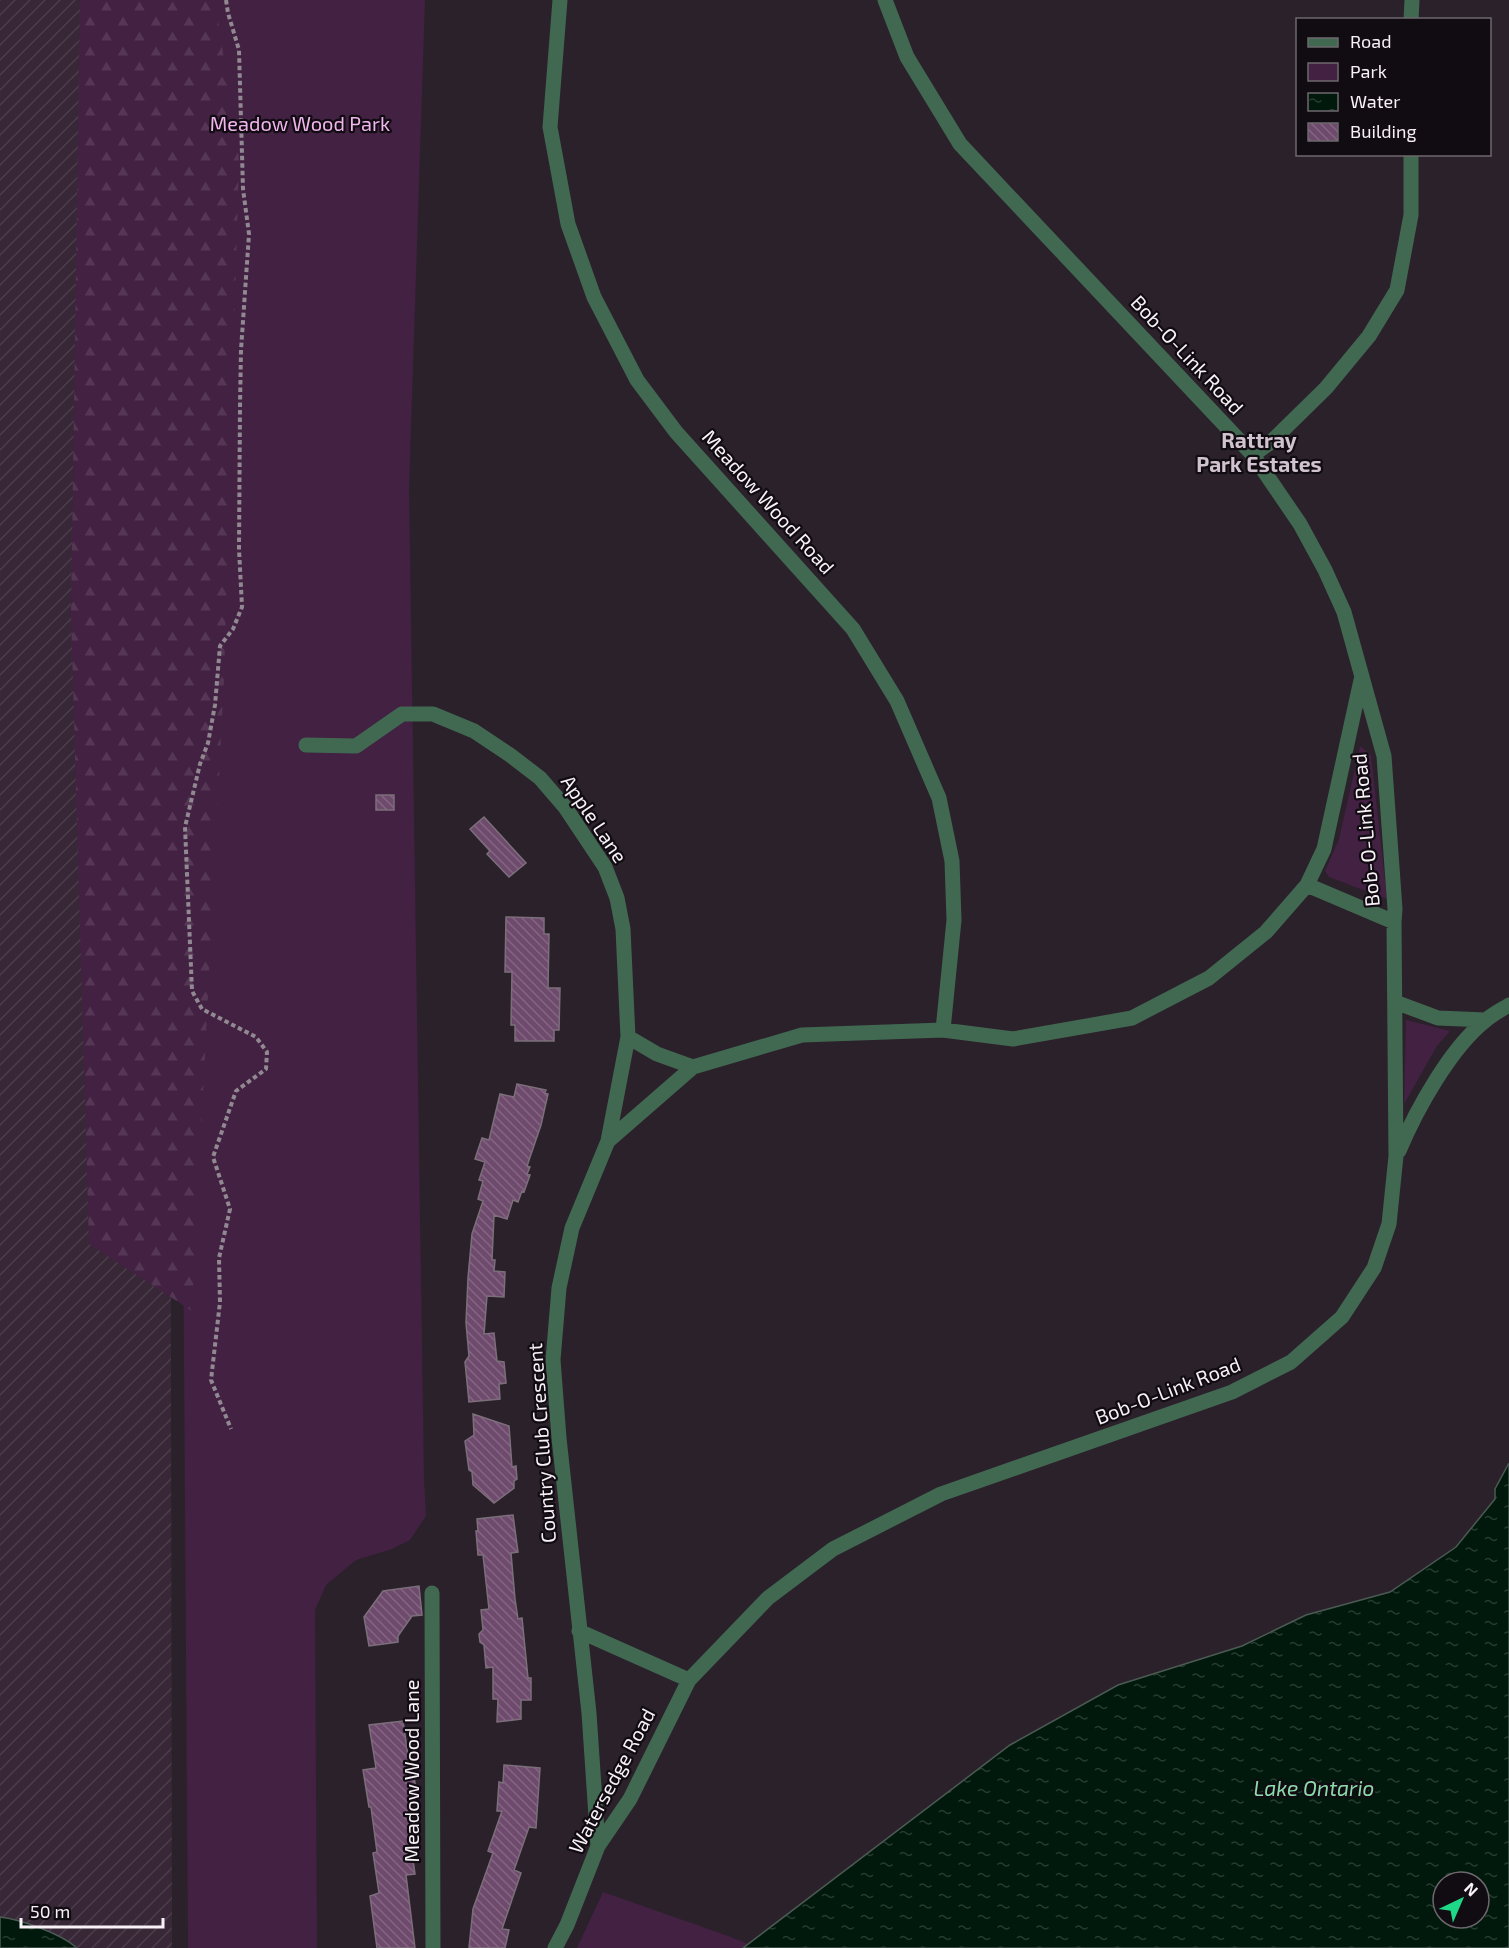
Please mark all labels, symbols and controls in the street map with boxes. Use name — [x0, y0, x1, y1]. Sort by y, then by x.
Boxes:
legend — [1296, 18, 1491, 156]
text: Road — [1350, 30, 1391, 52]
text: Park — [1350, 60, 1387, 82]
text: Water — [1350, 90, 1400, 112]
park label: Meadow Wood Park — [210, 111, 390, 135]
text: Building — [1350, 120, 1417, 142]
street label: Bob-O-Link Road — [1126, 290, 1249, 419]
street label: Meadow Wood Road — [698, 424, 840, 578]
district label: Rattray Park Estates — [1196, 427, 1322, 476]
street label: Bob-O-Link Road — [1346, 752, 1384, 908]
street label: Apple Lane — [557, 770, 633, 867]
street label: Country Club Crescent — [522, 1342, 560, 1544]
street label: Bob-O-Link Road — [1092, 1351, 1244, 1429]
street label: Meadow Wood Lane — [399, 1679, 423, 1863]
street label: Watersedge Road — [563, 1704, 659, 1857]
water label: Lake Ontario — [1254, 1775, 1374, 1800]
north arrow — [1431, 1870, 1491, 1930]
text: N — [1461, 1878, 1483, 1900]
scale bar — [21, 1891, 164, 1929]
text: 50 m — [30, 1900, 70, 1922]

